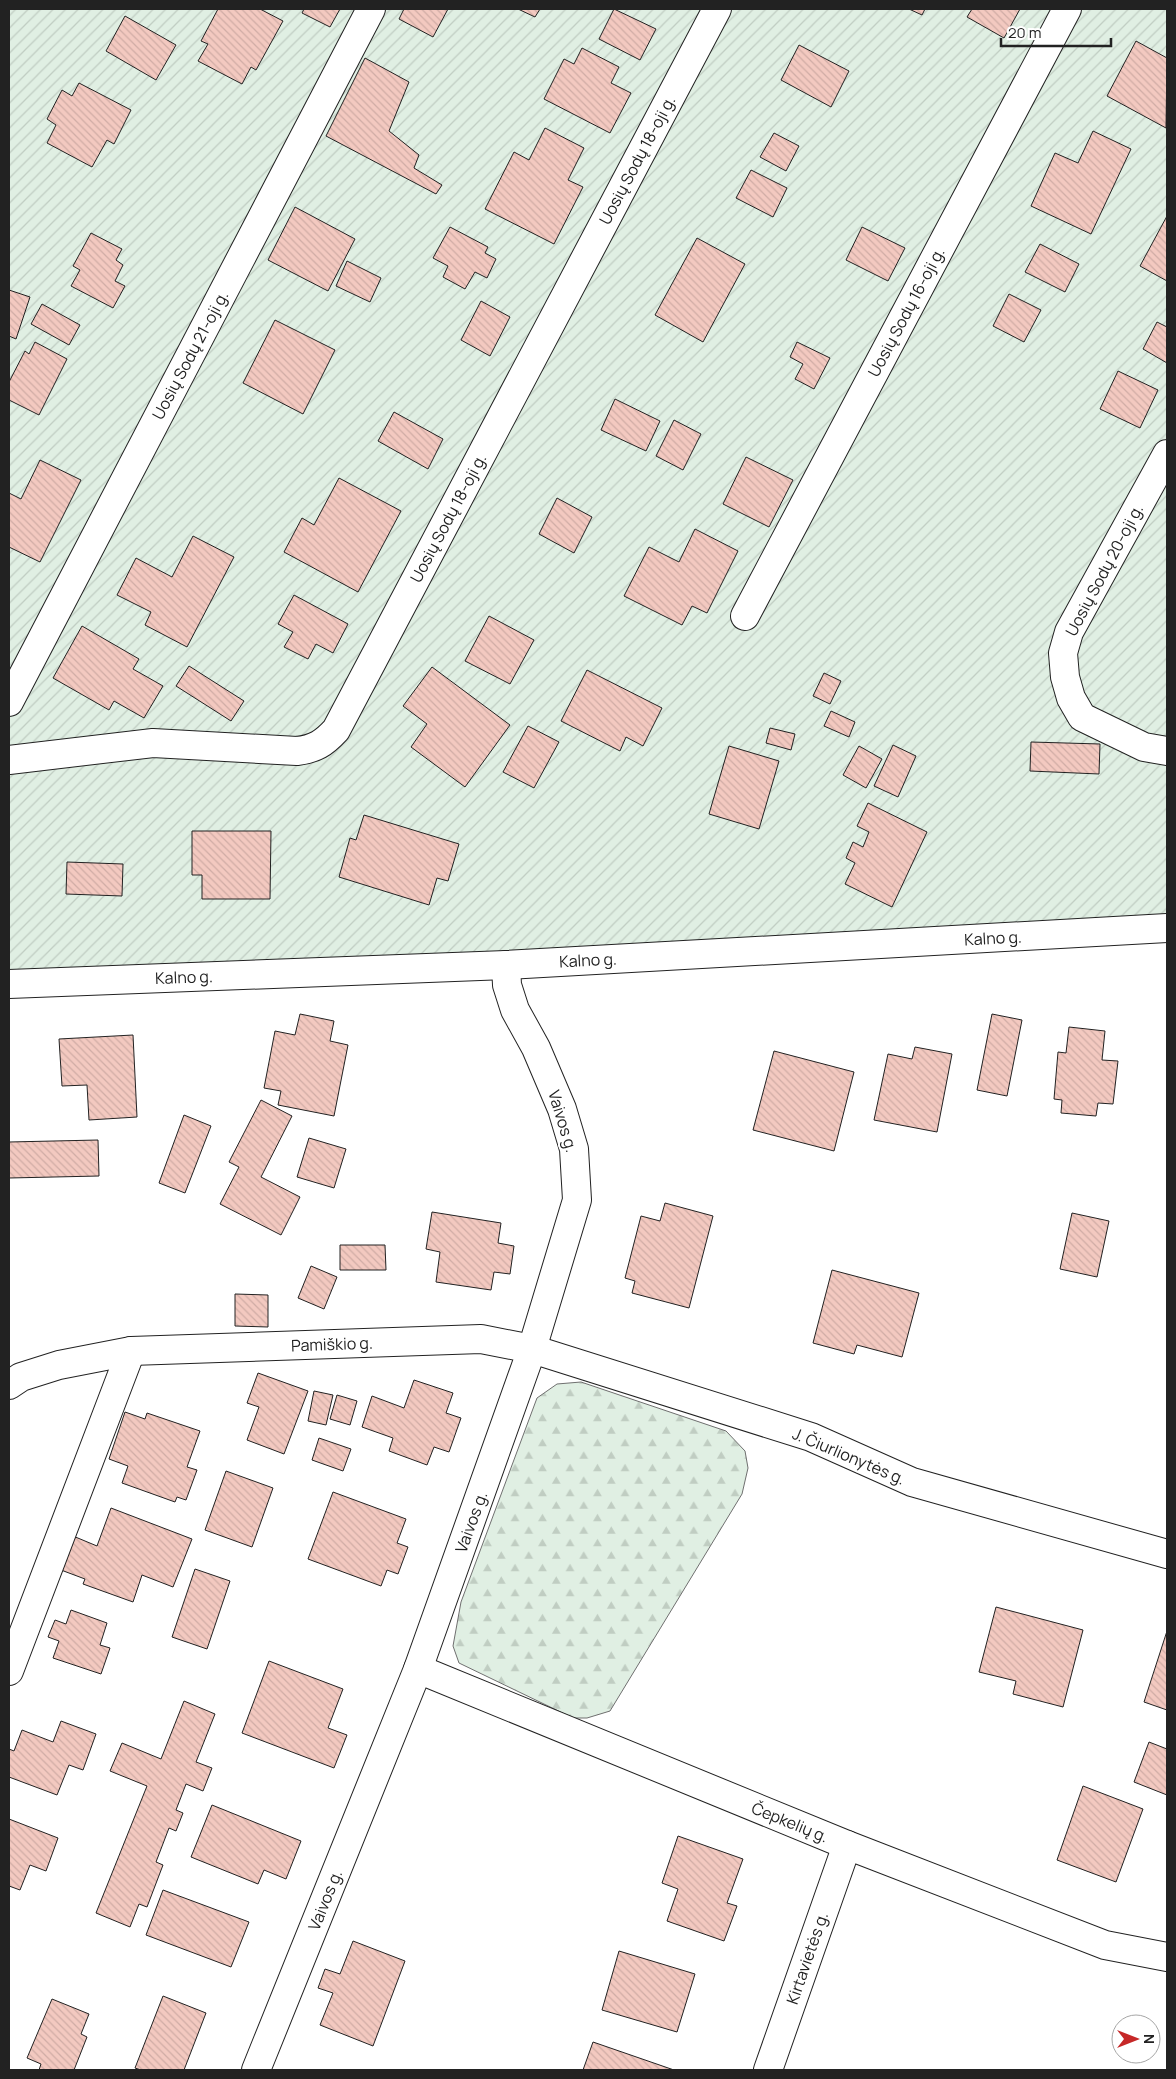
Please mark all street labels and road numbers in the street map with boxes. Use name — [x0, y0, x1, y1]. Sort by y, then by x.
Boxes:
street label: Uosių Sodų 18-oji g. — [594, 92, 680, 228]
street label: Uosių Sodų 16-oji g. — [863, 243, 949, 381]
street label: Uosių Sodų 21-oji g. — [147, 287, 233, 423]
street label: Uosių Sodų 18-oji g. — [405, 450, 491, 586]
street label: Uosių Sodų 20-oji g. — [1060, 500, 1148, 640]
street label: Kalno g. — [964, 926, 1022, 950]
street label: Kalno g. — [559, 948, 617, 972]
street label: Kalno g. — [155, 965, 213, 989]
street label: Vaivos g. — [543, 1087, 583, 1155]
street label: Pamiškio g. — [291, 1332, 373, 1356]
street label: J. Čiurlionytės g. — [789, 1422, 909, 1490]
street label: Vaivos g. — [450, 1488, 492, 1556]
street label: Čepkelių g. — [748, 1797, 832, 1847]
street label: Vaivos g. — [303, 1866, 347, 1934]
street label: Kirtavietės g. — [781, 1909, 833, 2007]

